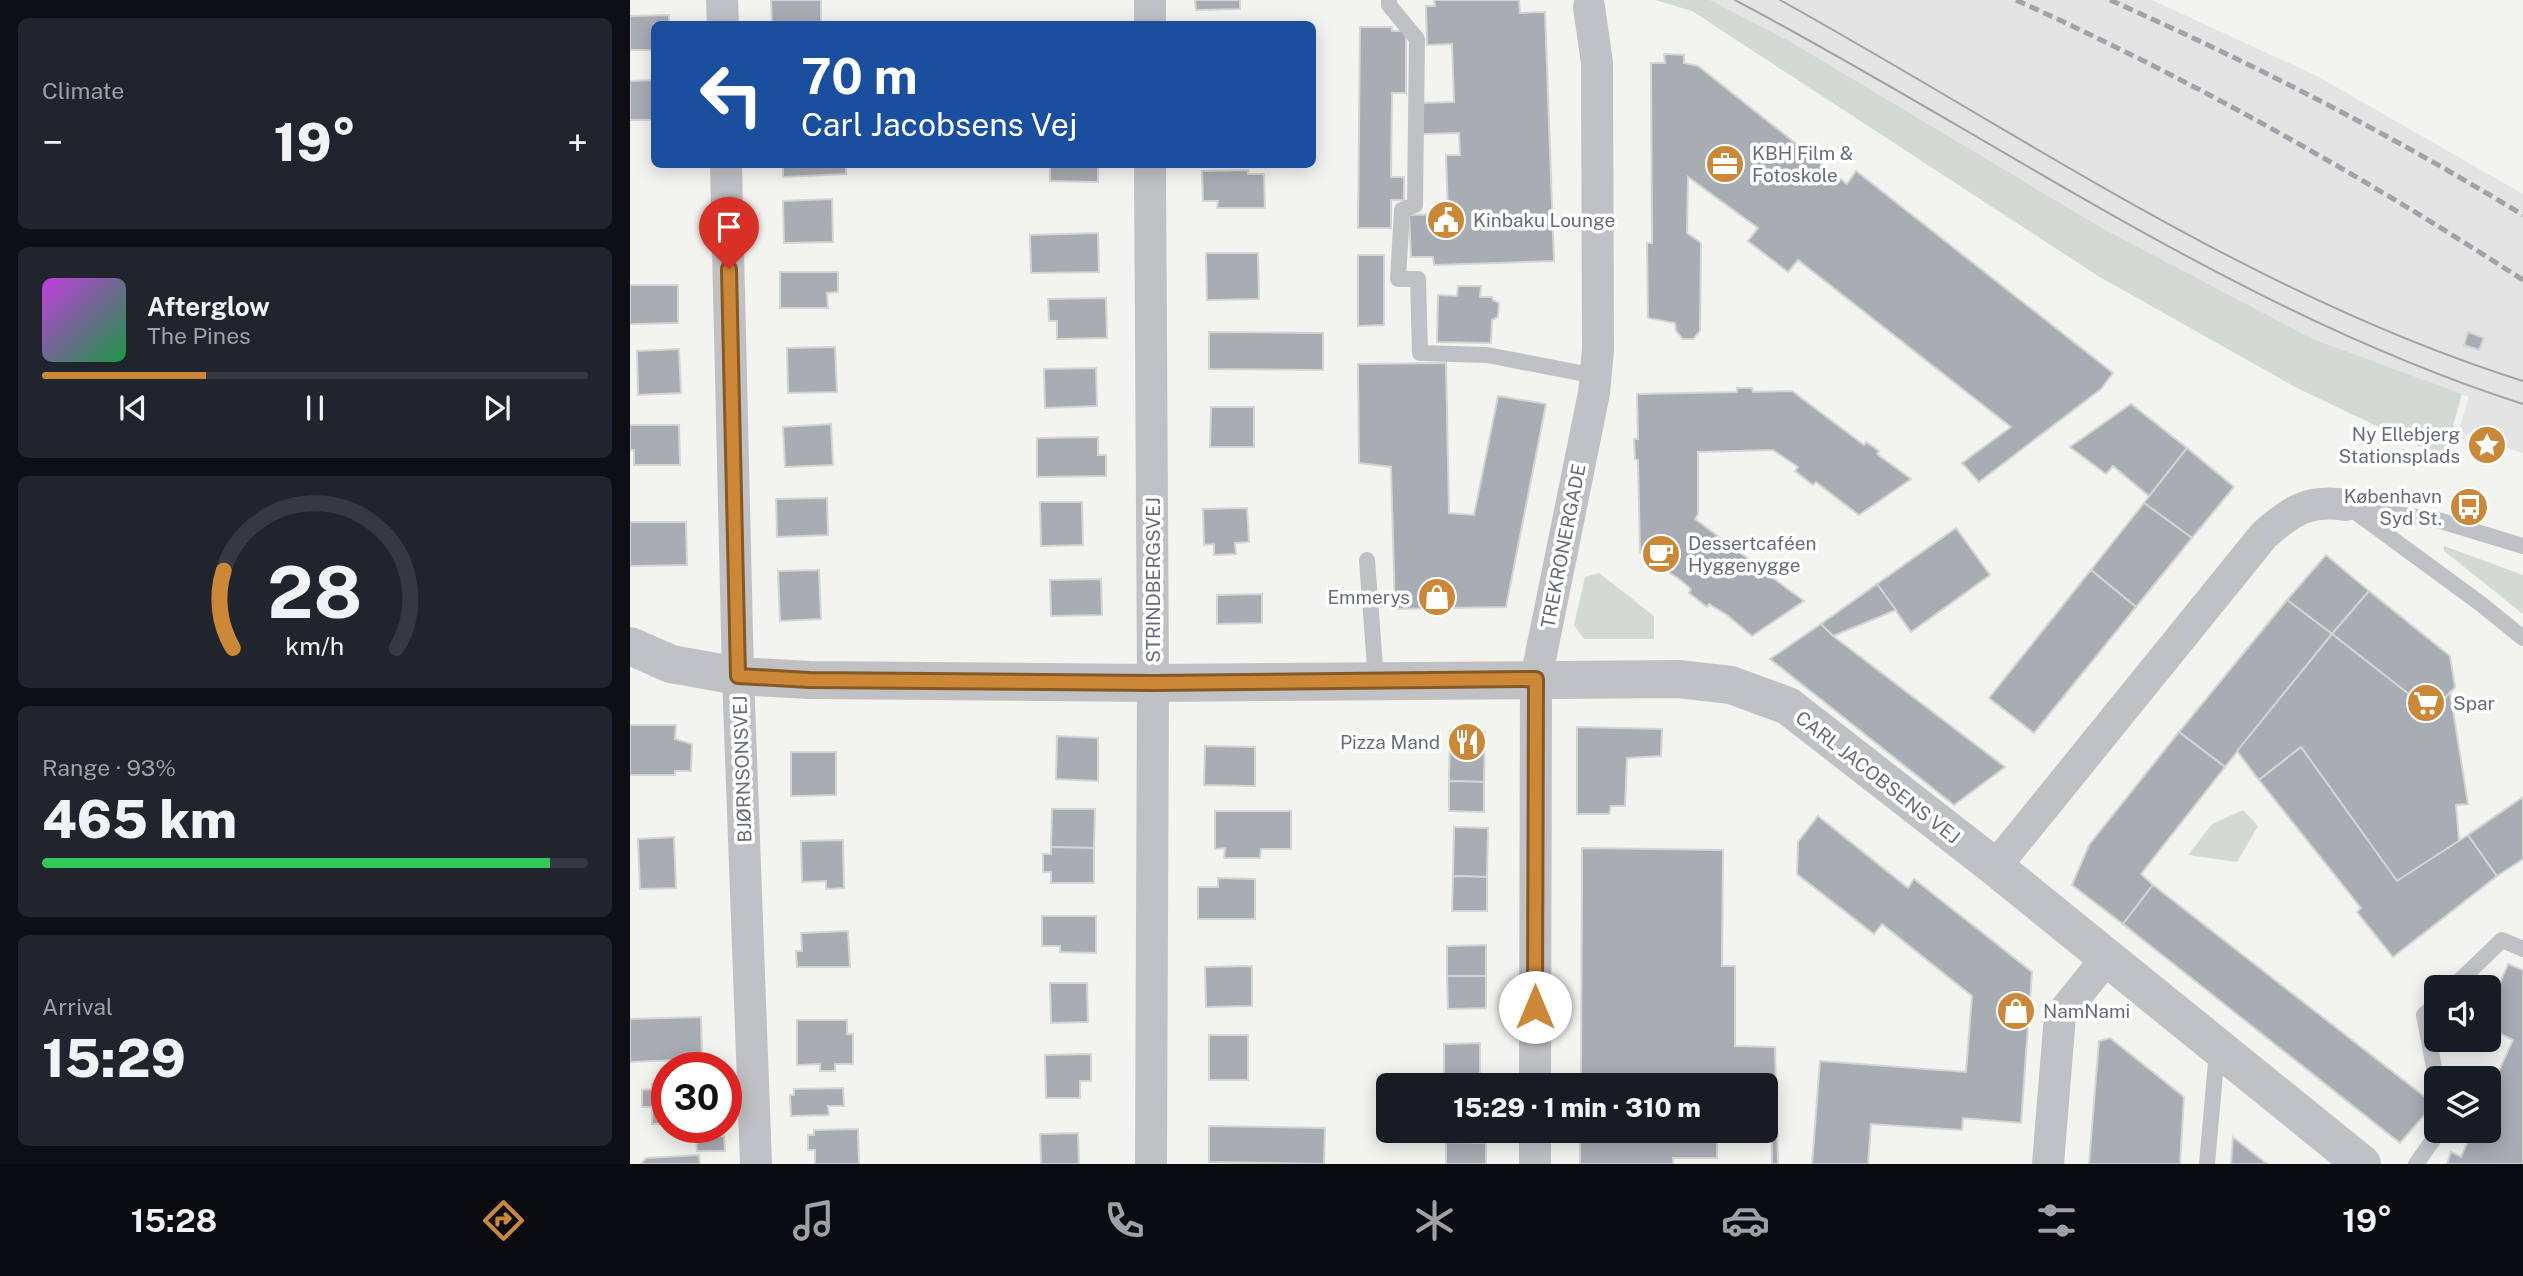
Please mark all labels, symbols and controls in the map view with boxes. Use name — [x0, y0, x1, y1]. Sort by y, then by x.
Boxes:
text: 70 m — [801, 47, 918, 105]
icon: left — [686, 49, 777, 140]
text: Climate — [42, 77, 124, 104]
text: Carl Jacobsens Vej — [801, 106, 1077, 143]
text: 19° — [274, 112, 356, 173]
text: − — [42, 120, 63, 165]
text: + — [567, 120, 588, 165]
place label: KBH Film & Fotoskole — [1752, 142, 1853, 186]
office icon: KBH Film & Fotoskole — [1704, 143, 1746, 185]
pin — [699, 197, 759, 269]
public building icon: Kinbaku Lounge — [1425, 199, 1467, 241]
icon: arrive — [710, 208, 748, 246]
place label: Kinbaku Lounge — [1473, 209, 1615, 231]
text: Afterglow — [147, 291, 270, 322]
text: The Pines — [147, 322, 251, 349]
icon: previous — [114, 389, 152, 427]
icon: pause — [296, 389, 334, 427]
icon: next — [478, 389, 516, 427]
place label: Ny Ellebjerg Stationsplads — [2338, 423, 2460, 467]
place icon: Ny Ellebjerg Stationsplads — [2466, 424, 2508, 466]
street label: TREKRONERGADE — [1536, 462, 1590, 630]
place label: København Syd St. — [2344, 485, 2442, 529]
bus stop icon: København Syd St. — [2448, 486, 2490, 528]
street label: STRINDBERGSVEJ — [1142, 497, 1164, 663]
place label: Dessertcaféen Hyggenygge — [1688, 532, 1816, 576]
cafe icon: Dessertcaféen Hyggenygge — [1640, 533, 1682, 575]
text: 28 — [267, 549, 363, 634]
shop icon: Emmerys — [1416, 576, 1458, 618]
place label: Emmerys — [1328, 586, 1410, 608]
text: km/h — [286, 631, 344, 661]
supermarket icon: Spar — [2405, 682, 2447, 724]
place label: Spar — [2453, 692, 2495, 714]
street label: BJØRNSONSVEJ — [728, 695, 756, 843]
street label: CARL JACOBSENS VEJ — [1792, 706, 1964, 848]
restaurant icon: Pizza Mand — [1446, 721, 1488, 763]
place label: Pizza Mand — [1340, 731, 1440, 753]
text: Range · 93% — [42, 754, 176, 781]
text: 465 km — [42, 789, 237, 850]
position arrow — [1498, 970, 1572, 1044]
map controls — [2424, 975, 2501, 1143]
button: sound — [2424, 975, 2501, 1052]
shop icon: NamNami — [1995, 990, 2037, 1032]
text: Arrival — [42, 993, 113, 1020]
place label: NamNami — [2043, 1000, 2130, 1022]
text: 15:29 — [42, 1028, 186, 1089]
speed limit sign: 30 — [651, 1052, 742, 1143]
button: layers — [2424, 1066, 2501, 1143]
text: 15:29 · 1 min · 310 m — [1453, 1092, 1701, 1123]
icon: directions — [479, 1196, 528, 1245]
icon: music — [789, 1196, 838, 1245]
icon: phone — [1100, 1196, 1149, 1245]
icon: climate — [1410, 1196, 1459, 1245]
icon: car — [1721, 1196, 1770, 1245]
icon: filters — [2032, 1196, 2081, 1245]
text: 15:28 — [131, 1202, 217, 1239]
text: 19° — [2342, 1202, 2392, 1239]

